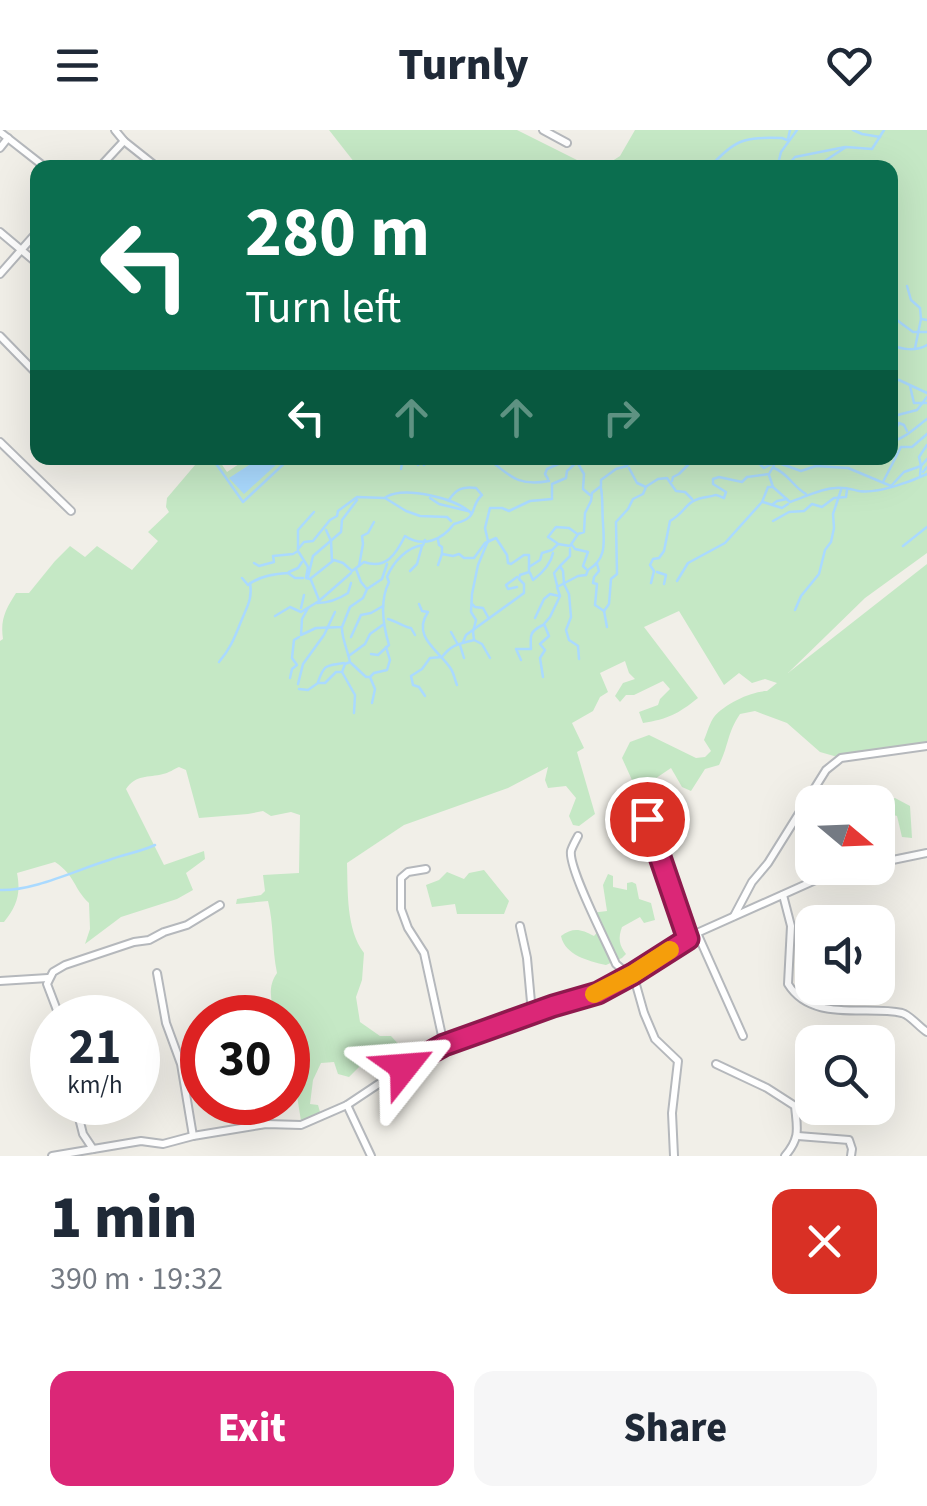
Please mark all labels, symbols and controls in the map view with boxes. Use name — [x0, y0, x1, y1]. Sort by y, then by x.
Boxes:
text: Turnly — [398, 33, 529, 97]
icon: menu — [50, 38, 105, 93]
icon: heart — [822, 38, 877, 93]
text: 280 m — [245, 183, 430, 283]
icon: left — [80, 200, 210, 330]
text: Turn left — [245, 276, 401, 340]
icon: left — [279, 390, 334, 445]
icon: ahead — [384, 390, 439, 445]
icon: ahead — [489, 390, 544, 445]
icon: right — [594, 390, 649, 445]
pin — [605, 777, 690, 862]
north arrow — [795, 785, 895, 885]
map controls — [795, 785, 895, 1125]
icon: arrive — [620, 792, 675, 847]
button: sound — [795, 905, 895, 1005]
speed limit sign: 30 — [180, 995, 310, 1125]
text: 21 — [69, 1012, 121, 1083]
position arrow — [352, 1015, 456, 1119]
button: search — [795, 1025, 895, 1125]
text: km/h — [67, 1067, 123, 1103]
text: 1 min — [50, 1176, 197, 1261]
button: close — [772, 1189, 877, 1294]
text: 390 m · 19:32 — [50, 1256, 223, 1302]
button: Exit — [50, 1371, 454, 1486]
button: Share — [474, 1371, 877, 1486]

